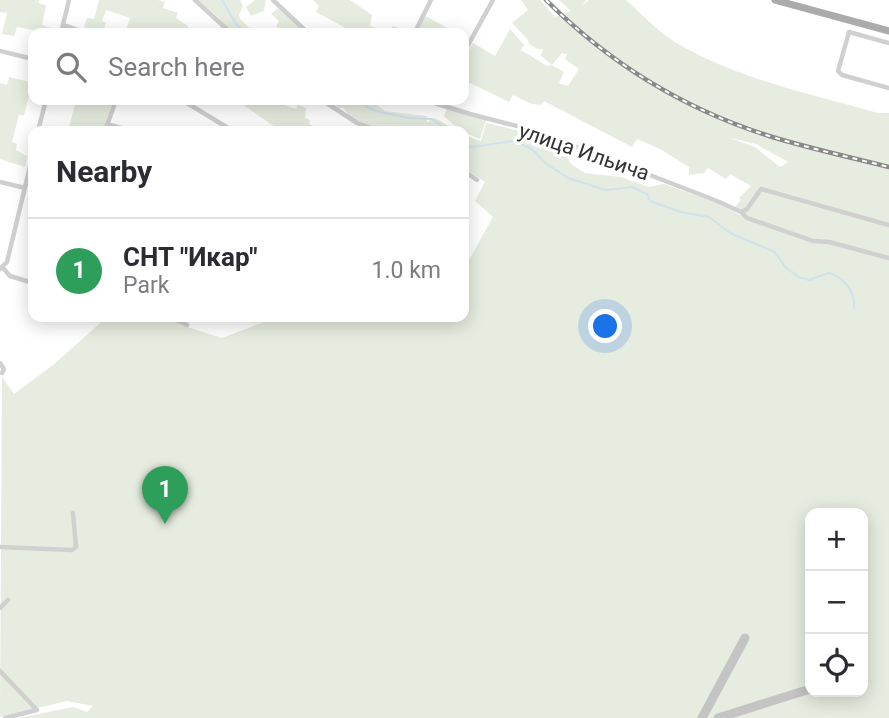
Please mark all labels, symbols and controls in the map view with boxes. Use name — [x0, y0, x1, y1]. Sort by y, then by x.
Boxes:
search box — [28, 28, 469, 105]
icon: search — [52, 48, 90, 86]
text: Search here — [108, 52, 245, 82]
street label: улица Ильича — [516, 118, 652, 186]
text: Nearby — [56, 154, 152, 189]
text: СНТ "Икар" — [123, 242, 257, 272]
text: 1 — [72, 257, 86, 284]
text: 1.0 km — [372, 257, 441, 284]
text: Park — [123, 272, 169, 299]
your location — [588, 309, 622, 343]
pin: 1 — [142, 466, 188, 524]
map controls — [805, 508, 868, 697]
button: + — [805, 508, 868, 571]
button: − — [805, 571, 868, 634]
button: locate — [805, 634, 868, 697]

